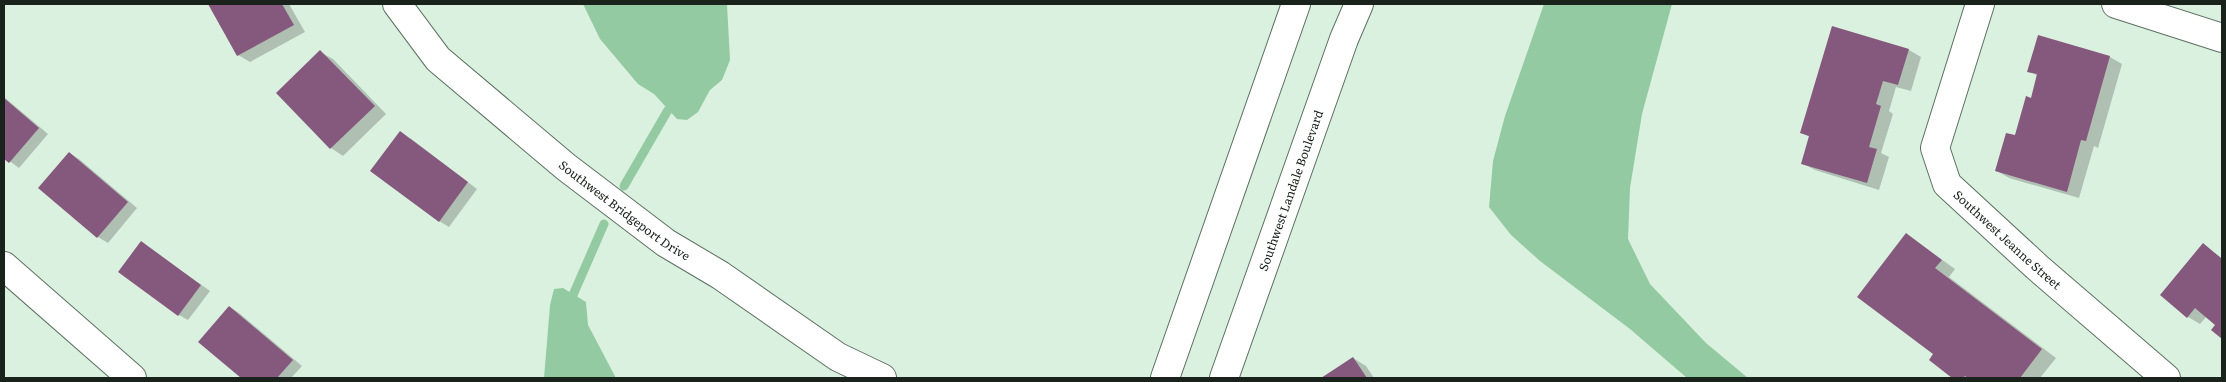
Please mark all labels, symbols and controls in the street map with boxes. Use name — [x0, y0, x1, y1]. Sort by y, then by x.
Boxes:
street label: Southwest Landale Boulevard — [1254, 107, 1327, 273]
street label: Southwest Bridgeport Drive — [555, 156, 694, 264]
street label: Southwest Jeanne Street — [1950, 186, 2066, 293]

